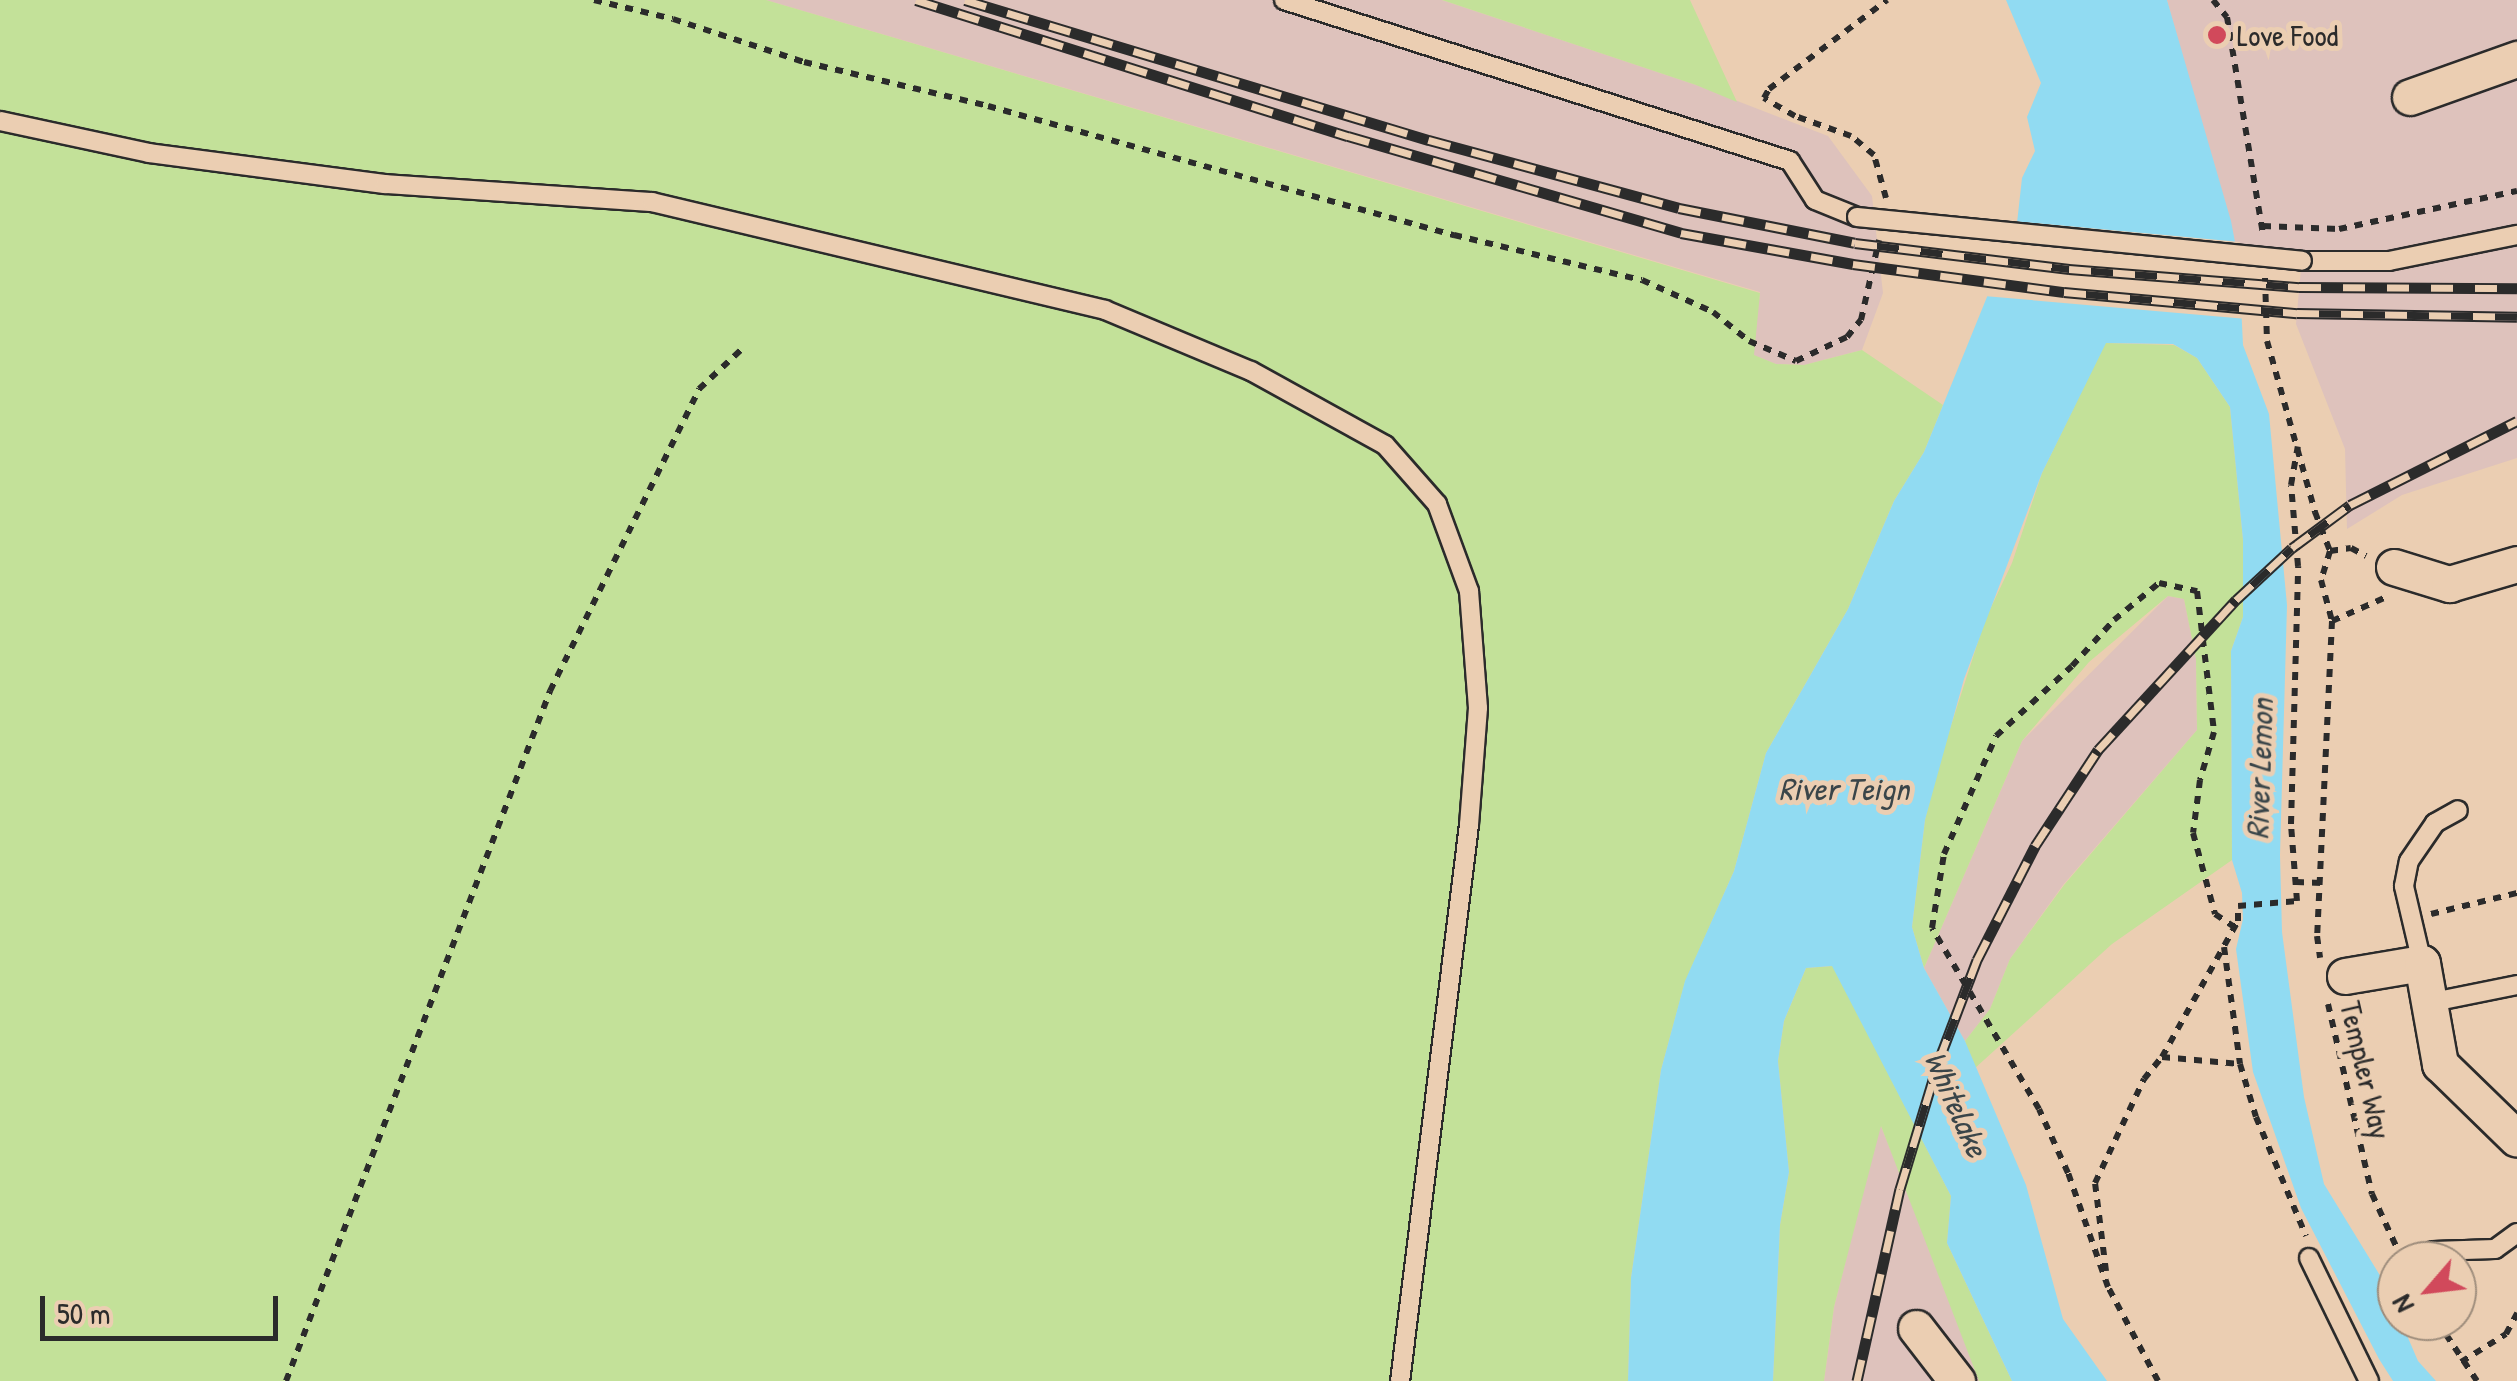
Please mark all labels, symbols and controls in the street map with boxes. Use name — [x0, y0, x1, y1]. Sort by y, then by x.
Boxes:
place label: Love Food — [2237, 17, 2338, 53]
marker: Love Food — [2206, 24, 2228, 46]
water label: River Lemon — [2238, 698, 2282, 840]
water label: River Teign — [1779, 770, 1909, 808]
street label: Templer Way — [2333, 997, 2399, 1143]
water label: Whitelake — [1916, 1045, 1996, 1163]
north arrow — [2377, 1241, 2477, 1341]
scale bar — [45, 1276, 282, 1338]
text: N — [2382, 1289, 2423, 1320]
text: 50 m — [57, 1293, 110, 1333]

